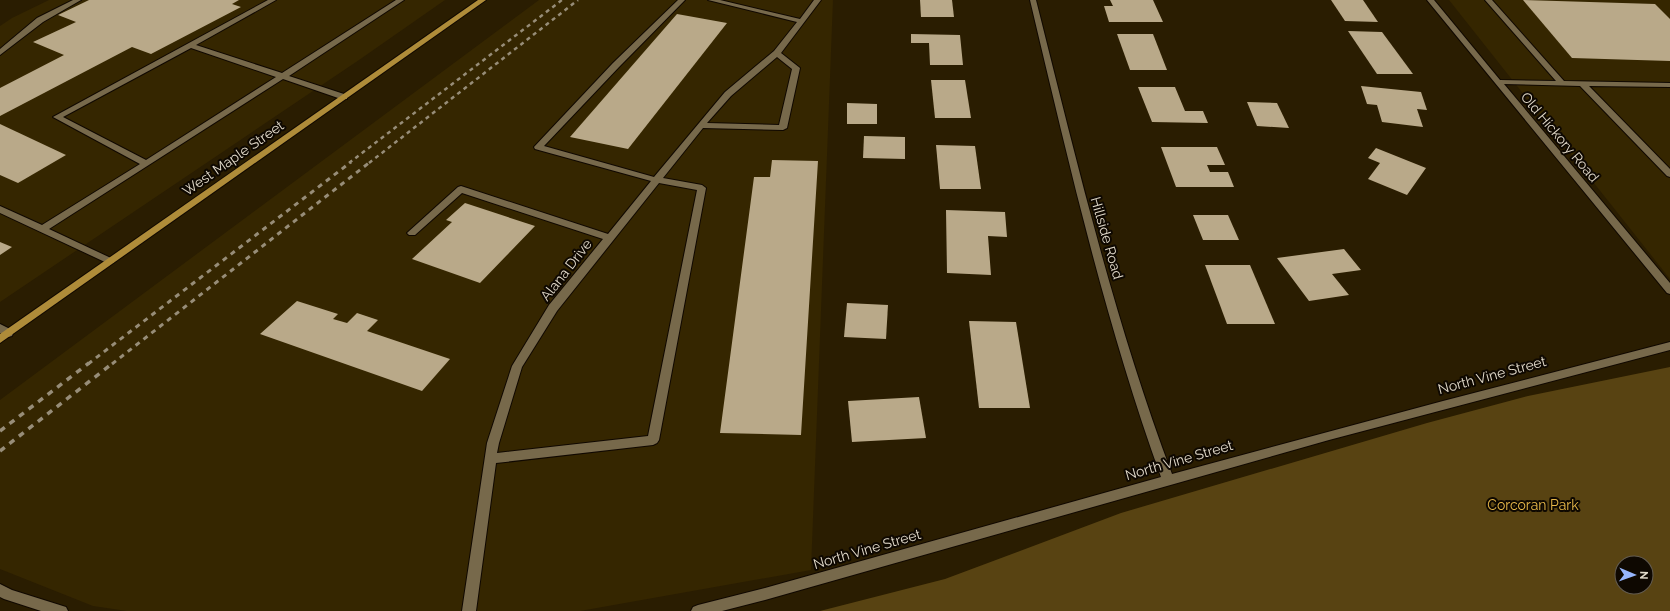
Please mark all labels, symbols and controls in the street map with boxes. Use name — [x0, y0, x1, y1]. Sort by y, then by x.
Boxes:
street label: Old Hickory Road — [1518, 89, 1602, 185]
street label: West Maple Street — [179, 117, 287, 199]
street label: Hillside Road — [1088, 195, 1126, 281]
street label: Alana Drive — [537, 236, 595, 304]
street label: North Vine Street — [1436, 353, 1548, 397]
street label: North Vine Street — [1123, 437, 1235, 483]
park label: Corcoran Park — [1487, 497, 1579, 513]
street label: North Vine Street — [811, 526, 923, 572]
north arrow — [1614, 555, 1654, 595]
text: N — [1637, 571, 1650, 580]

